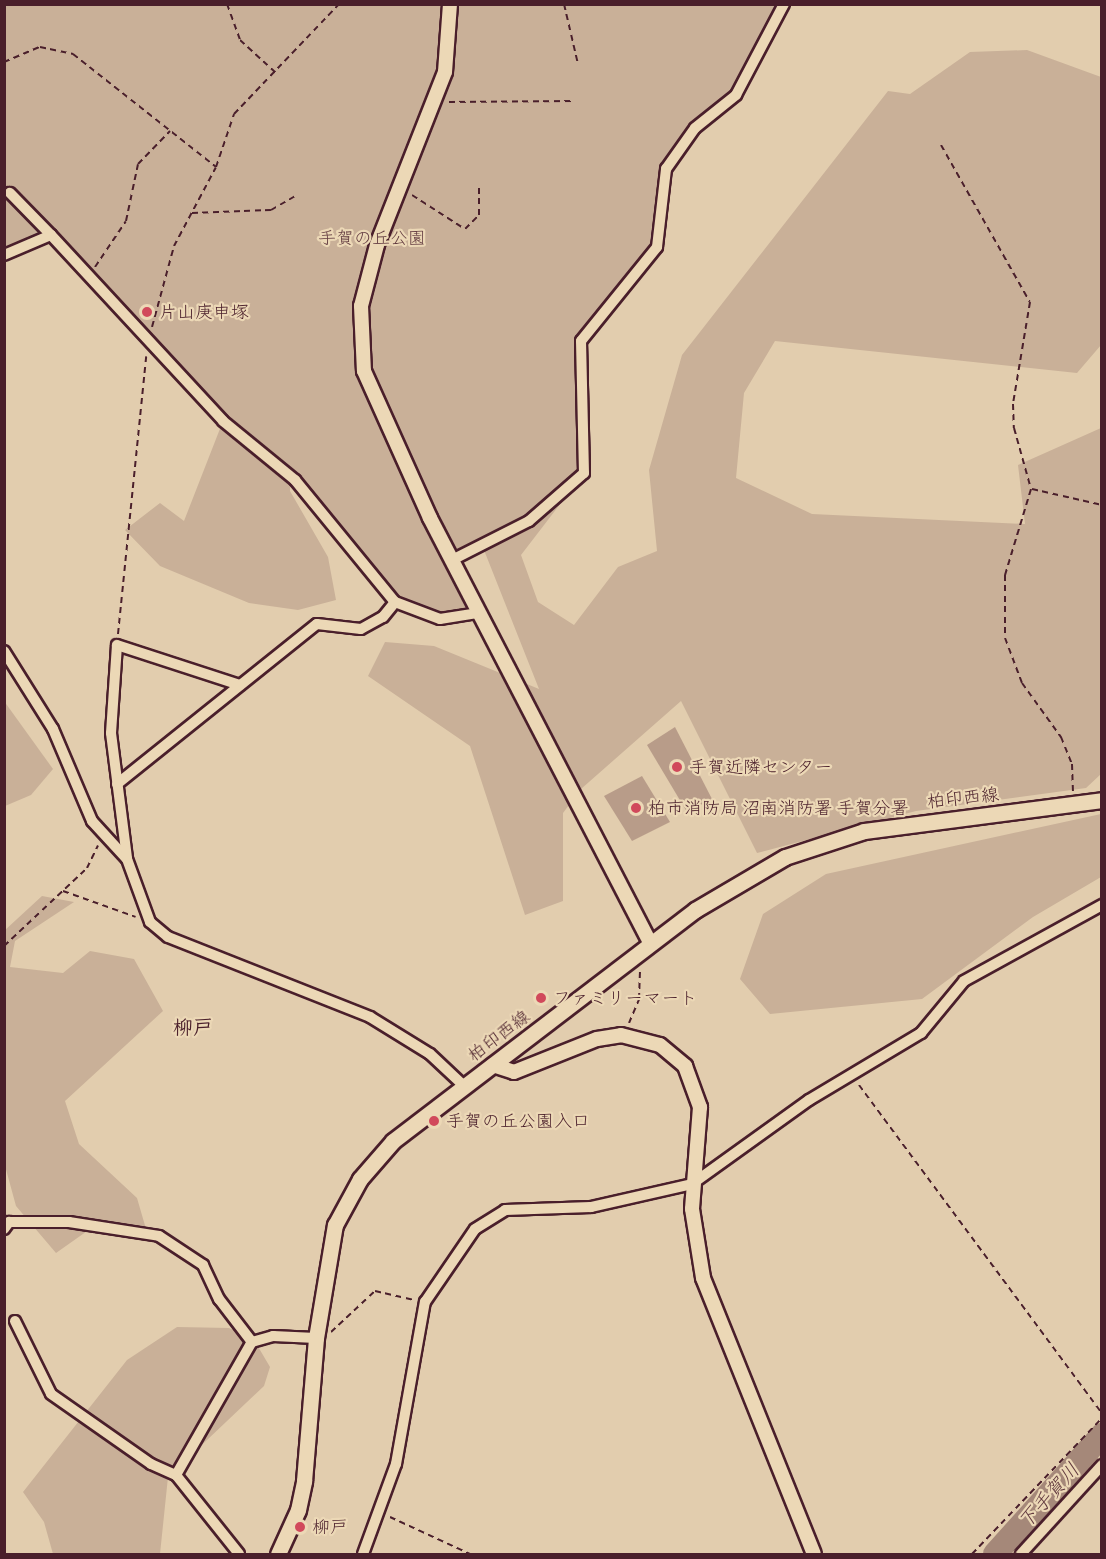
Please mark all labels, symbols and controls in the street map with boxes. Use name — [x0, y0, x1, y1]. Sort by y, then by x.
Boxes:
park label: 手賀の丘公園 — [318, 227, 426, 249]
place label: 片山庚申塚 — [159, 301, 249, 323]
marker: 片山庚申塚 — [140, 305, 154, 319]
place label: 手賀近隣センター — [689, 756, 833, 778]
marker: 手賀近隣センター — [670, 760, 684, 774]
street label: 柏印西線 — [926, 783, 1000, 813]
place label: 柏市消防局 沼南消防署 手賀分署 — [648, 797, 909, 819]
marker: 柏市消防局 沼南消防署 手賀分署 — [629, 801, 643, 815]
place label: ファミリーマート — [553, 987, 697, 1009]
marker: ファミリーマート — [534, 991, 548, 1005]
street label: 柏印西線 — [464, 1006, 534, 1066]
district label: 柳戸 — [173, 1014, 213, 1038]
place label: 手賀の丘公園入口 — [446, 1110, 590, 1132]
marker: 手賀の丘公園入口 — [427, 1114, 441, 1128]
water label: 下手賀川 — [1012, 1457, 1084, 1533]
place label: 柳戸 — [312, 1516, 348, 1538]
marker: 柳戸 — [293, 1520, 307, 1534]

